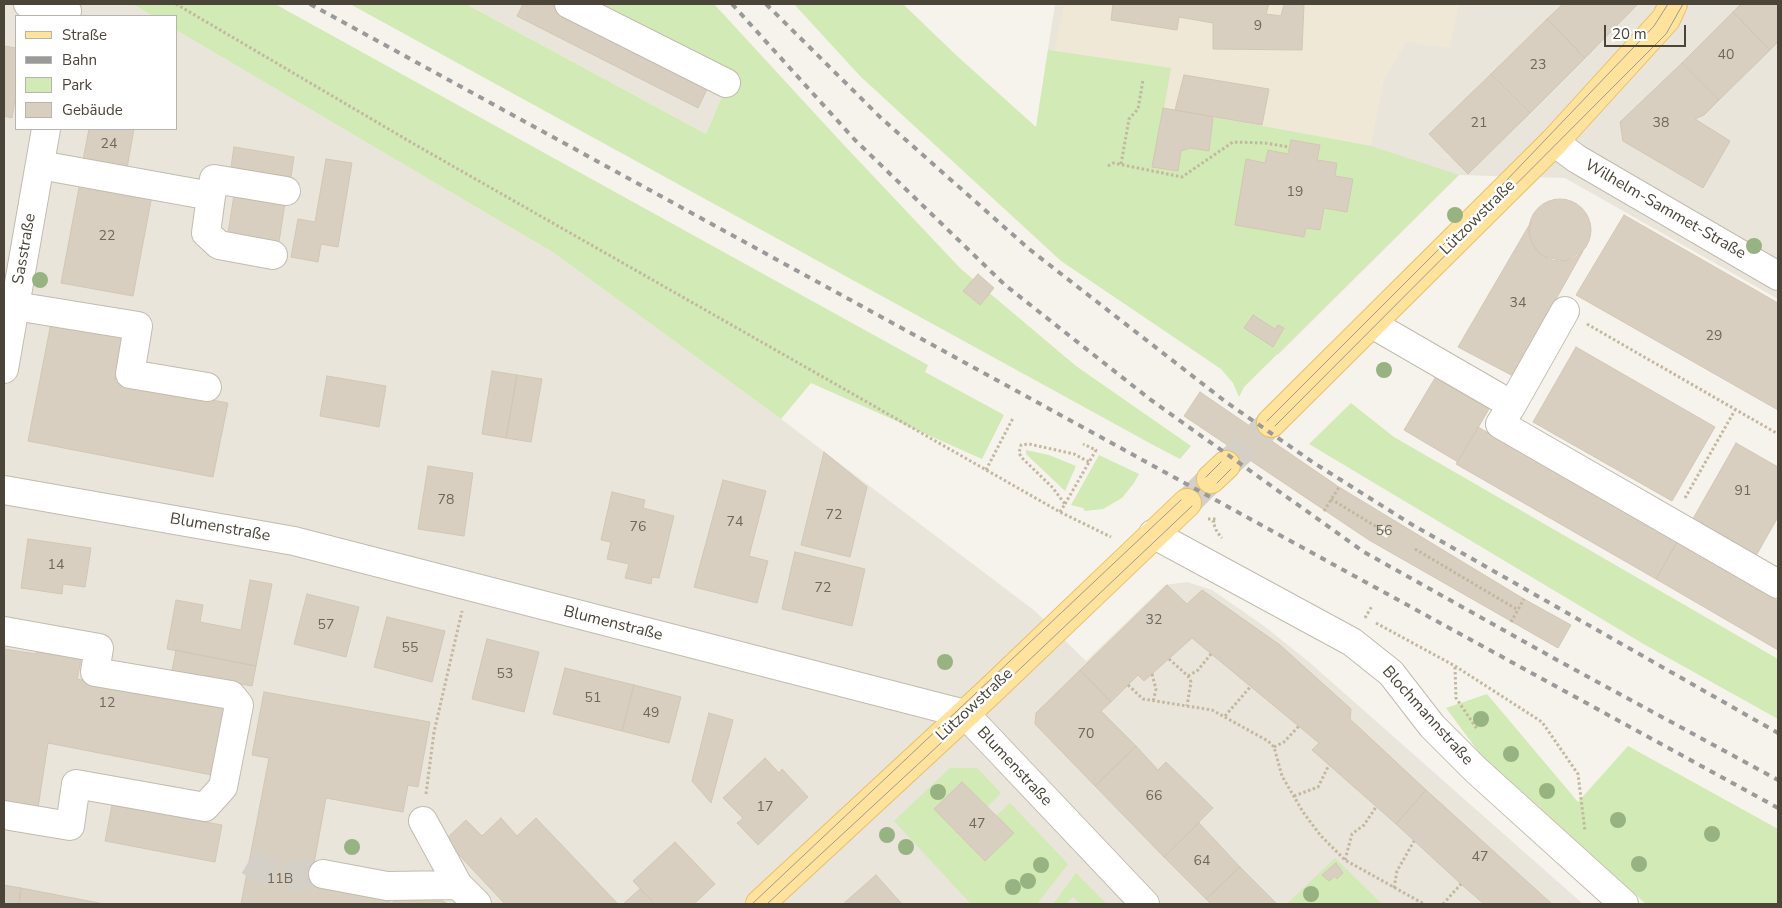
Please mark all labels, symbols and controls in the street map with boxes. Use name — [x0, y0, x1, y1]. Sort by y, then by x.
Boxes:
legend — [15, 15, 178, 130]
scale bar — [1607, 15, 1690, 47]
house number: 9 — [1254, 19, 1262, 35]
text: 20 m — [1612, 24, 1647, 44]
text: Straße — [62, 25, 107, 45]
house number: 40 — [1718, 48, 1734, 64]
text: Bahn — [62, 50, 97, 70]
house number: 23 — [1530, 58, 1546, 74]
text: Park — [62, 75, 92, 95]
text: Gebäude — [62, 100, 123, 120]
house number: 21 — [1471, 116, 1487, 132]
house number: 38 — [1653, 116, 1669, 132]
house number: 24 — [101, 137, 117, 153]
street label: Wilhelm-Sammet-Straße — [1581, 156, 1749, 264]
street label: Lützowstraße — [1437, 177, 1519, 259]
house number: 19 — [1287, 185, 1303, 201]
street label: Sasstraße — [9, 212, 41, 286]
house number: 22 — [99, 229, 115, 245]
house number: 34 — [1510, 296, 1526, 312]
house number: 29 — [1706, 329, 1722, 345]
house number: 91 — [1735, 484, 1751, 500]
house number: 78 — [438, 493, 454, 509]
house number: 72 — [826, 508, 842, 524]
street label: Blumenstraße — [168, 510, 272, 546]
house number: 74 — [727, 515, 743, 531]
house number: 76 — [630, 520, 646, 536]
house number: 56 — [1376, 524, 1392, 540]
house number: 14 — [48, 558, 64, 574]
house number: 72 — [815, 581, 831, 597]
street label: Blumenstraße — [561, 602, 665, 646]
house number: 32 — [1146, 613, 1162, 629]
house number: 57 — [318, 618, 334, 634]
house number: 55 — [402, 641, 418, 657]
street label: Blochmannstraße — [1377, 662, 1477, 770]
street label: Lützowstraße — [933, 665, 1017, 745]
house number: 53 — [497, 667, 513, 683]
house number: 51 — [585, 691, 601, 707]
house number: 12 — [99, 696, 115, 712]
house number: 49 — [643, 706, 659, 722]
street label: Blumenstraße — [972, 723, 1056, 811]
house number: 70 — [1078, 727, 1094, 743]
house number: 66 — [1146, 789, 1162, 805]
house number: 17 — [757, 800, 773, 816]
house number: 47 — [969, 817, 985, 833]
house number: 47 — [1472, 850, 1488, 866]
house number: 64 — [1194, 854, 1210, 870]
house number: 11B — [267, 872, 293, 888]

